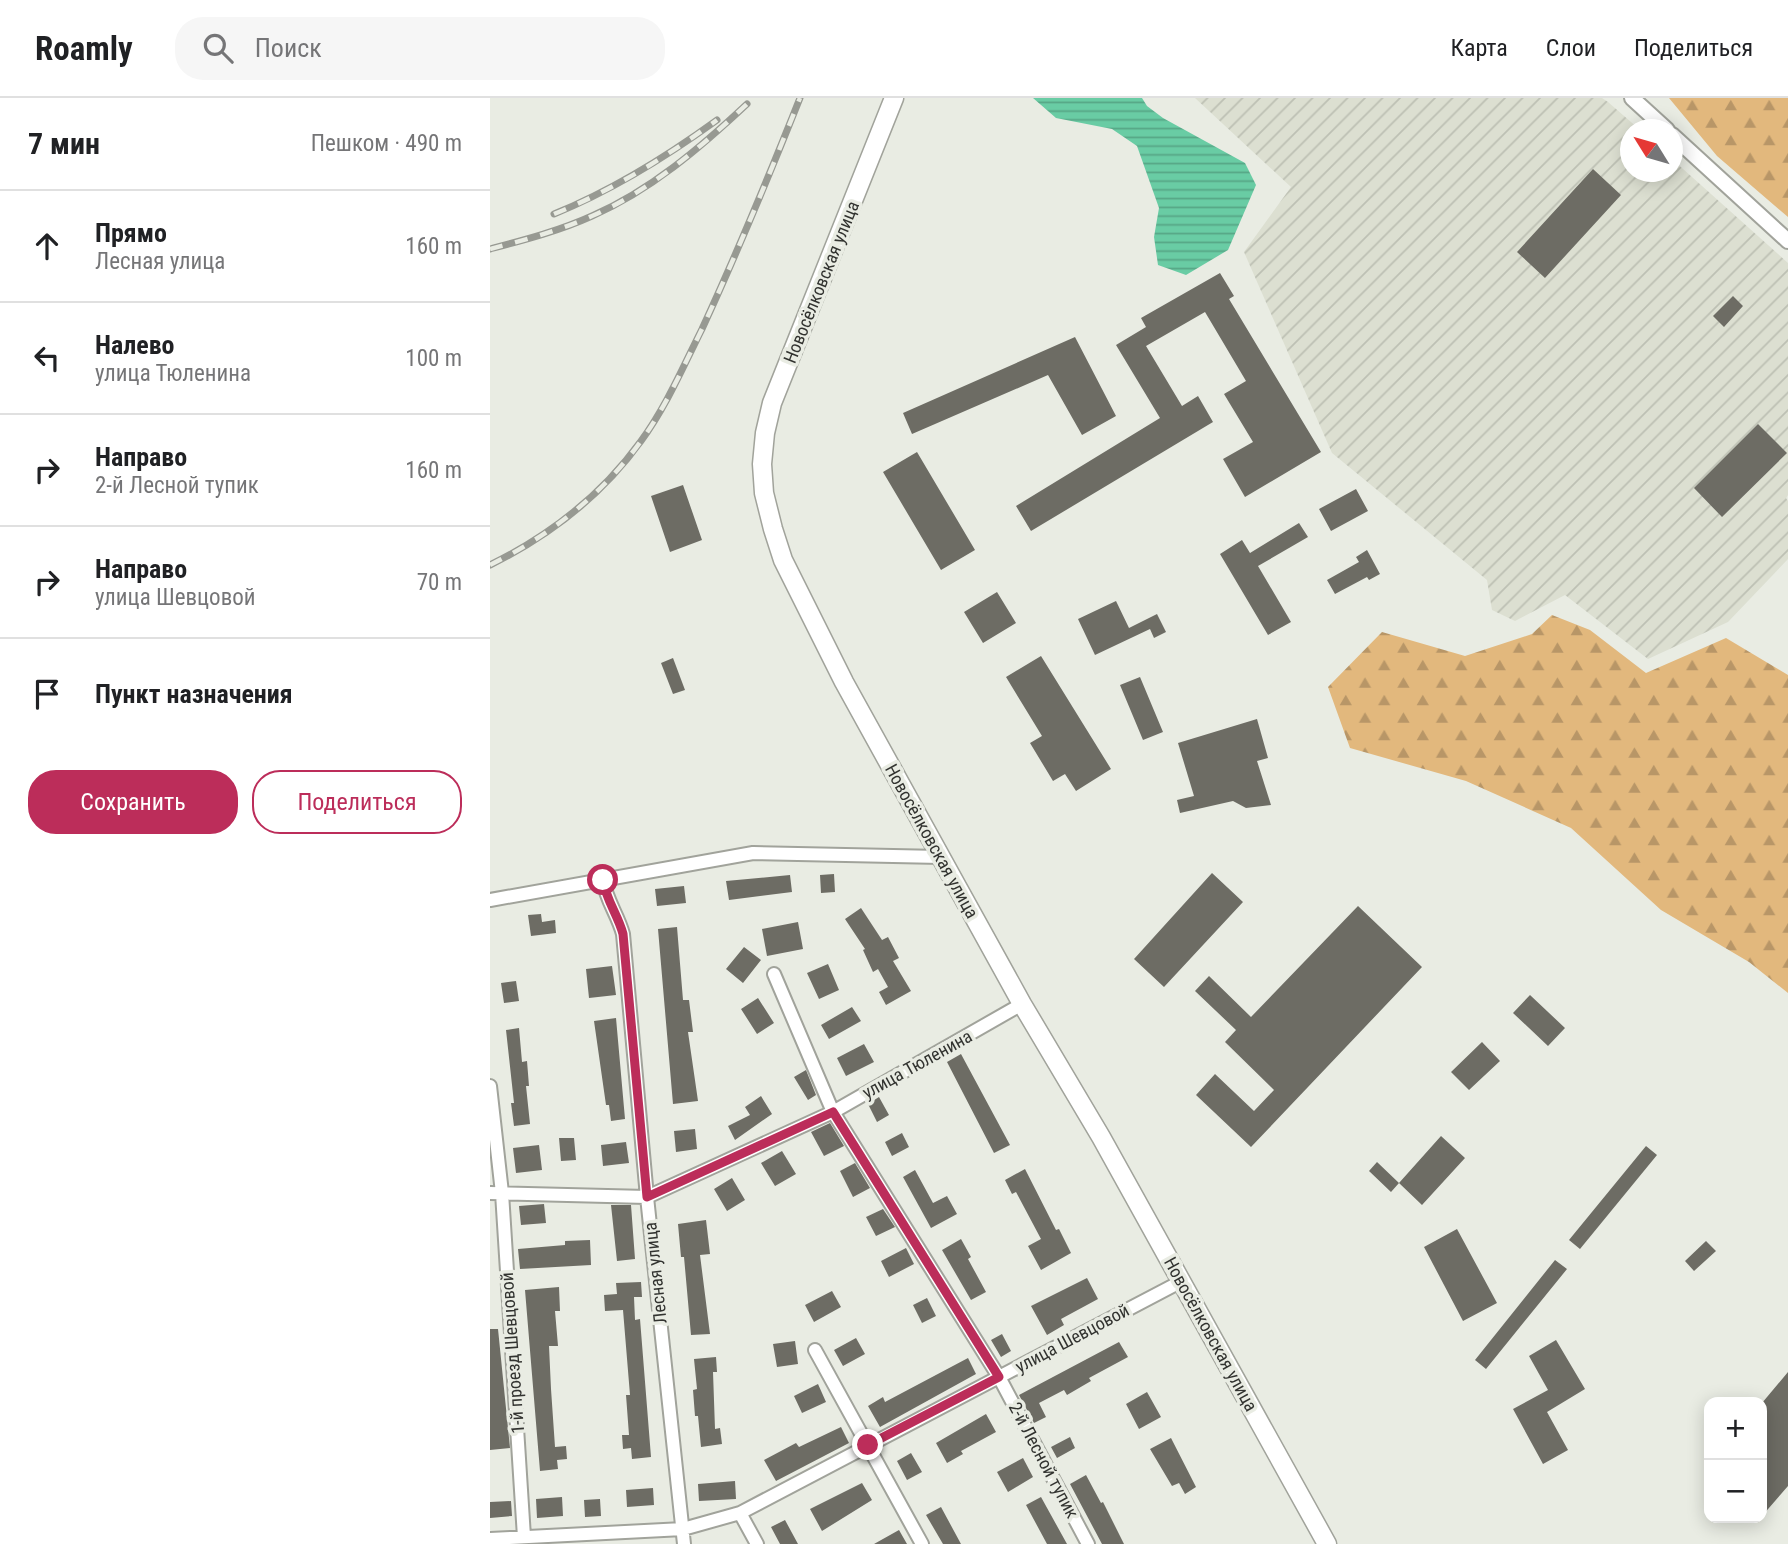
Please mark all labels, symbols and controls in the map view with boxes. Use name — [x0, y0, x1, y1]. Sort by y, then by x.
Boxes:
search box — [175, 17, 665, 80]
text: Roamly — [35, 29, 133, 68]
icon: search — [199, 29, 237, 67]
text: Поиск — [255, 33, 322, 63]
text: Карта — [1450, 34, 1508, 62]
text: Слои — [1546, 34, 1596, 62]
text: Поделиться — [1634, 34, 1753, 62]
north arrow — [1620, 119, 1683, 182]
text: 7 мин — [28, 126, 100, 161]
text: Пешком · 490 m — [311, 130, 462, 157]
street label: Новосёлковская улица — [779, 198, 863, 366]
text: Прямо — [95, 218, 167, 248]
icon: ahead — [28, 227, 66, 265]
text: 160 m — [405, 233, 462, 260]
text: Лесная улица — [95, 248, 225, 275]
text: Налево — [95, 330, 175, 360]
icon: left — [28, 339, 66, 377]
text: 100 m — [405, 345, 462, 372]
text: улица Тюленина — [95, 360, 251, 387]
text: Направо — [95, 442, 187, 472]
icon: right — [28, 451, 66, 489]
text: 160 m — [405, 457, 462, 484]
text: 2-й Лесной тупик — [95, 472, 259, 499]
text: Направо — [95, 554, 187, 584]
icon: right — [28, 563, 66, 601]
text: 70 m — [417, 569, 462, 596]
text: улица Шевцовой — [95, 584, 255, 611]
icon: arrive — [28, 675, 66, 713]
text: Пункт назначения — [95, 679, 293, 709]
street label: Новосёлковская улица — [881, 760, 983, 922]
button: Сохранить — [28, 770, 238, 834]
button: Поделиться — [252, 770, 462, 834]
route start — [587, 864, 618, 895]
street label: улица Тюленина — [859, 1025, 975, 1103]
street label: Лесная улица — [639, 1221, 671, 1325]
street label: Новосёлковская улица — [1160, 1253, 1262, 1415]
street label: 1-й проезд Шевцовой — [496, 1272, 528, 1434]
street label: улица Шевцовой — [1012, 1299, 1132, 1377]
map controls — [1704, 1397, 1767, 1523]
button: + — [1704, 1397, 1767, 1460]
street label: 2-й Лесной тупик — [1005, 1398, 1084, 1522]
route end — [852, 1429, 883, 1460]
button: − — [1704, 1460, 1767, 1523]

